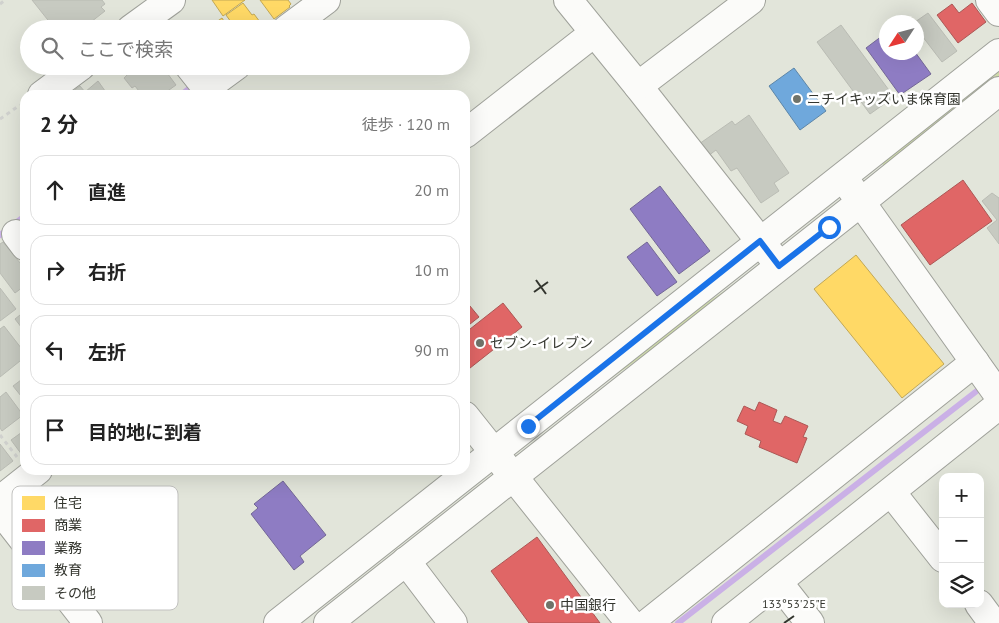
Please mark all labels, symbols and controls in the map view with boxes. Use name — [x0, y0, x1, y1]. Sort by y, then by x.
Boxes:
north arrow — [879, 15, 924, 60]
search box — [20, 20, 470, 75]
icon: search — [38, 34, 66, 62]
text: ここで検索 — [78, 37, 173, 61]
place label: ニチイキッズいま保育園 — [807, 90, 961, 108]
marker: ニチイキッズいま保育園 — [791, 93, 803, 105]
text: 2 分 — [40, 111, 78, 138]
text: 徒歩 · 120 m — [362, 114, 450, 134]
icon: ahead — [41, 176, 69, 204]
text: 直進 — [88, 180, 126, 204]
text: 20 m — [414, 180, 449, 200]
route start — [818, 216, 841, 239]
icon: right — [41, 256, 69, 284]
text: 右折 — [88, 260, 126, 284]
text: 10 m — [414, 260, 449, 280]
place label: セブン-イレブン — [490, 334, 593, 352]
icon: left — [41, 336, 69, 364]
marker: セブン-イレブン — [474, 337, 486, 349]
text: 左折 — [88, 340, 126, 364]
text: 90 m — [414, 340, 449, 360]
route end — [517, 415, 540, 438]
icon: arrive — [41, 416, 69, 444]
text: 目的地に到着 — [88, 420, 202, 444]
map controls — [939, 473, 984, 608]
button: + — [939, 473, 984, 518]
legend — [12, 486, 178, 610]
text: 住宅 — [54, 494, 82, 512]
text: 商業 — [54, 516, 82, 534]
button: − — [939, 518, 984, 563]
text: 業務 — [54, 539, 82, 557]
text: 教育 — [54, 561, 82, 579]
button: layers — [939, 563, 984, 608]
text: その他 — [54, 584, 96, 602]
place label: 中国銀行 — [560, 596, 616, 614]
text: 133°53'25"E — [762, 596, 826, 611]
marker: 中国銀行 — [544, 599, 556, 611]

